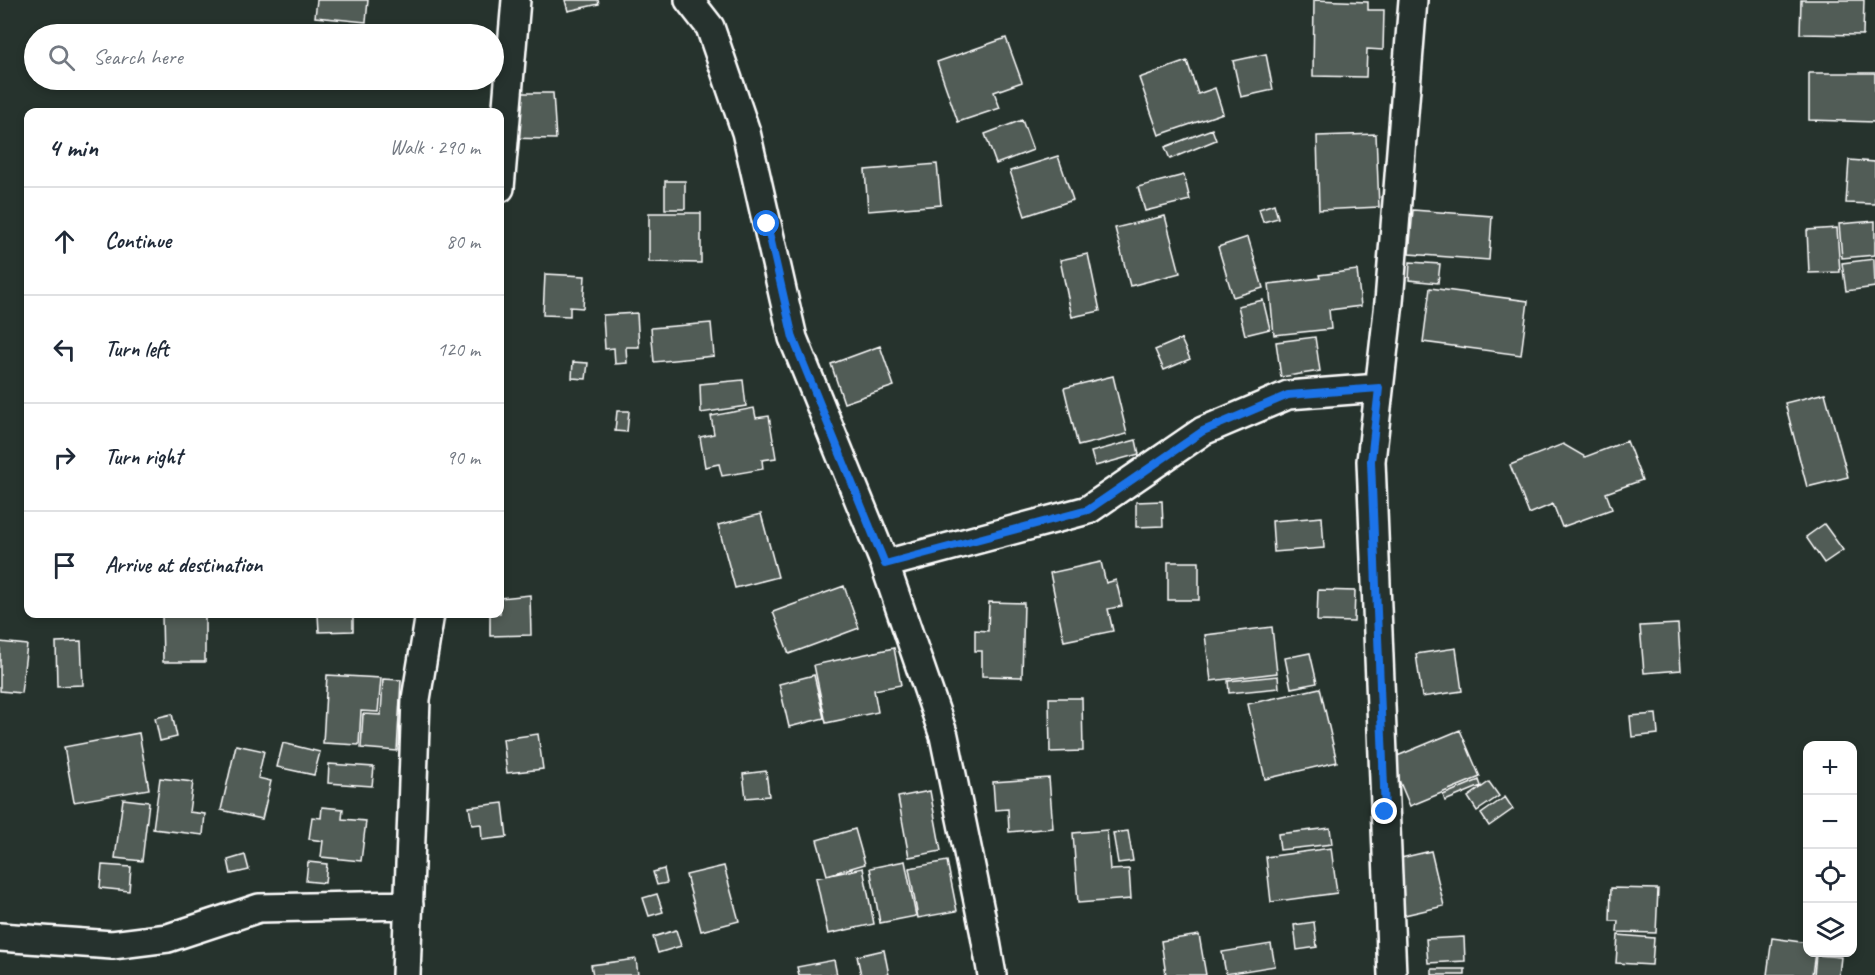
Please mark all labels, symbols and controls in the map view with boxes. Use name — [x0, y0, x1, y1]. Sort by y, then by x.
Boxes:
search box — [24, 24, 504, 90]
icon: search — [45, 41, 78, 74]
text: Search here — [93, 43, 183, 71]
text: 4 min — [48, 131, 98, 164]
text: Walk · 290 m — [390, 135, 480, 160]
route start — [753, 210, 779, 236]
icon: ahead — [48, 225, 81, 258]
text: Continue — [105, 227, 171, 255]
text: 80 m — [446, 229, 480, 254]
icon: left — [48, 333, 81, 366]
text: Turn left — [105, 335, 169, 363]
text: 120 m — [437, 337, 480, 362]
icon: right — [48, 441, 81, 474]
text: Turn right — [105, 443, 182, 471]
text: 90 m — [446, 445, 480, 470]
icon: arrive — [48, 549, 81, 582]
text: Arrive at destination — [105, 551, 262, 579]
map controls — [1803, 741, 1857, 957]
button: + — [1803, 741, 1857, 795]
button: − — [1803, 795, 1857, 849]
route end — [1371, 798, 1397, 824]
button: locate — [1803, 849, 1857, 903]
button: layers — [1803, 903, 1857, 957]

